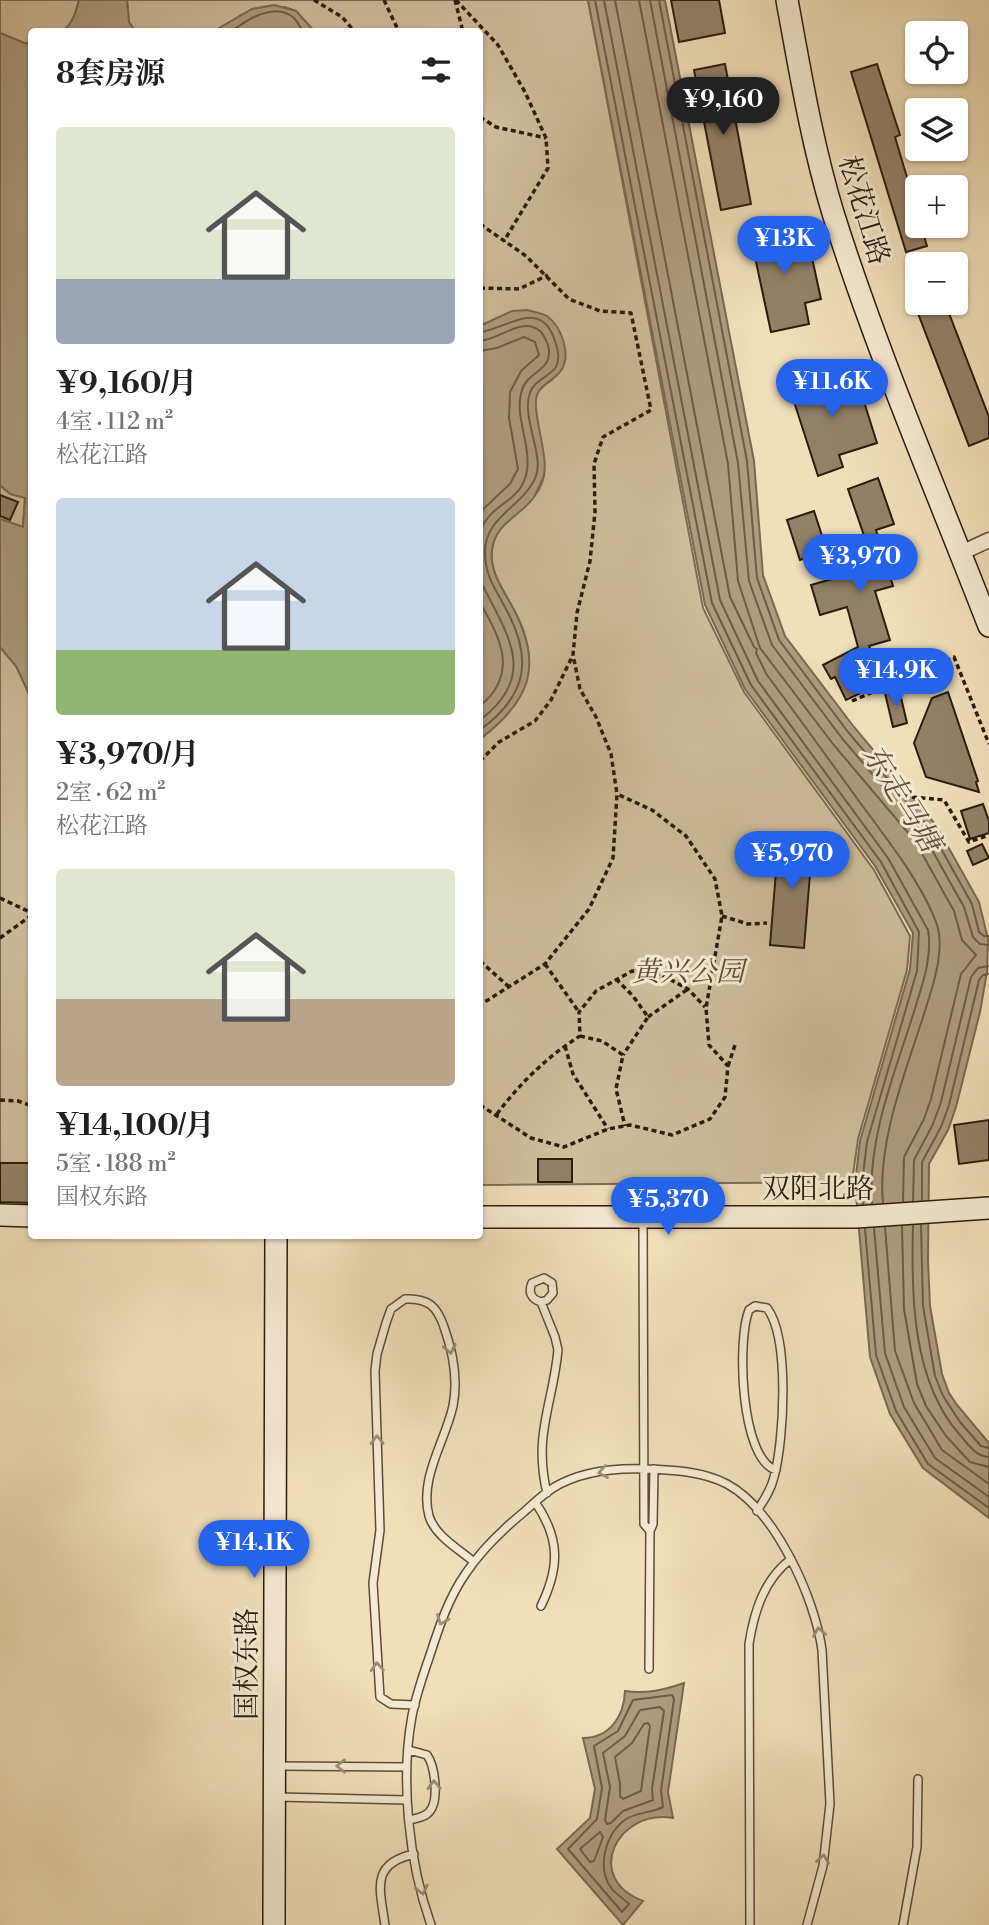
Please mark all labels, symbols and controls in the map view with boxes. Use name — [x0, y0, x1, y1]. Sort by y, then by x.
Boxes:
map controls — [905, 21, 968, 315]
button: locate — [905, 21, 968, 84]
icon: filters — [417, 51, 455, 89]
text: 8套房源 — [56, 55, 165, 93]
pin: ¥9,160 — [666, 78, 780, 137]
text: ¥9,160 — [683, 86, 763, 114]
button: layers — [905, 98, 968, 161]
street label: 松花江路 — [830, 152, 897, 269]
icon: home — [193, 172, 319, 298]
button: + — [905, 175, 968, 238]
pin: ¥13K — [743, 216, 825, 276]
text: ¥13K — [753, 225, 815, 253]
button: − — [905, 252, 968, 315]
pin: ¥11.6K — [775, 360, 889, 419]
text: ¥9,160/月 — [56, 365, 197, 403]
text: ¥11.6K — [792, 368, 872, 396]
text: 4室 · 112 m² — [56, 408, 173, 436]
text: 松花江路 — [56, 441, 148, 469]
pin: ¥3,970 — [803, 534, 917, 594]
icon: home — [193, 543, 319, 669]
text: ¥3,970 — [819, 543, 901, 571]
pin: ¥14.9K — [839, 648, 953, 708]
text: ¥14.9K — [855, 657, 937, 685]
text: ¥3,970/月 — [56, 736, 199, 774]
water label: 东走马塘 — [853, 738, 951, 863]
text: 2室 · 62 m² — [56, 779, 165, 807]
text: 松花江路 — [56, 812, 148, 840]
pin: ¥5,970 — [735, 832, 849, 891]
text: ¥5,970 — [750, 840, 834, 868]
icon: home — [193, 914, 319, 1040]
park label: 黄兴公园 — [632, 955, 748, 990]
text: ¥14,100/月 — [56, 1107, 215, 1145]
text: 5室 · 188 m² — [56, 1150, 176, 1178]
street label: 双阳北路 — [762, 1172, 874, 1207]
pin: ¥5,370 — [611, 1178, 725, 1237]
text: 国权东路 — [56, 1183, 148, 1211]
text: ¥5,370 — [627, 1186, 709, 1214]
one-way arrow — [442, 1343, 457, 1355]
one-way arrow — [369, 1434, 384, 1445]
one-way arrow — [597, 1464, 609, 1479]
pin: ¥14.1K — [197, 1520, 311, 1580]
text: ¥14.1K — [214, 1529, 294, 1557]
street label: 国权东路 — [230, 1608, 265, 1720]
one-way arrow — [437, 1613, 451, 1625]
one-way arrow — [812, 1626, 827, 1638]
one-way arrow — [370, 1661, 385, 1672]
one-way arrow — [335, 1758, 345, 1774]
one-way arrow — [426, 1779, 442, 1789]
one-way arrow — [815, 1853, 830, 1865]
one-way arrow — [414, 1884, 428, 1896]

